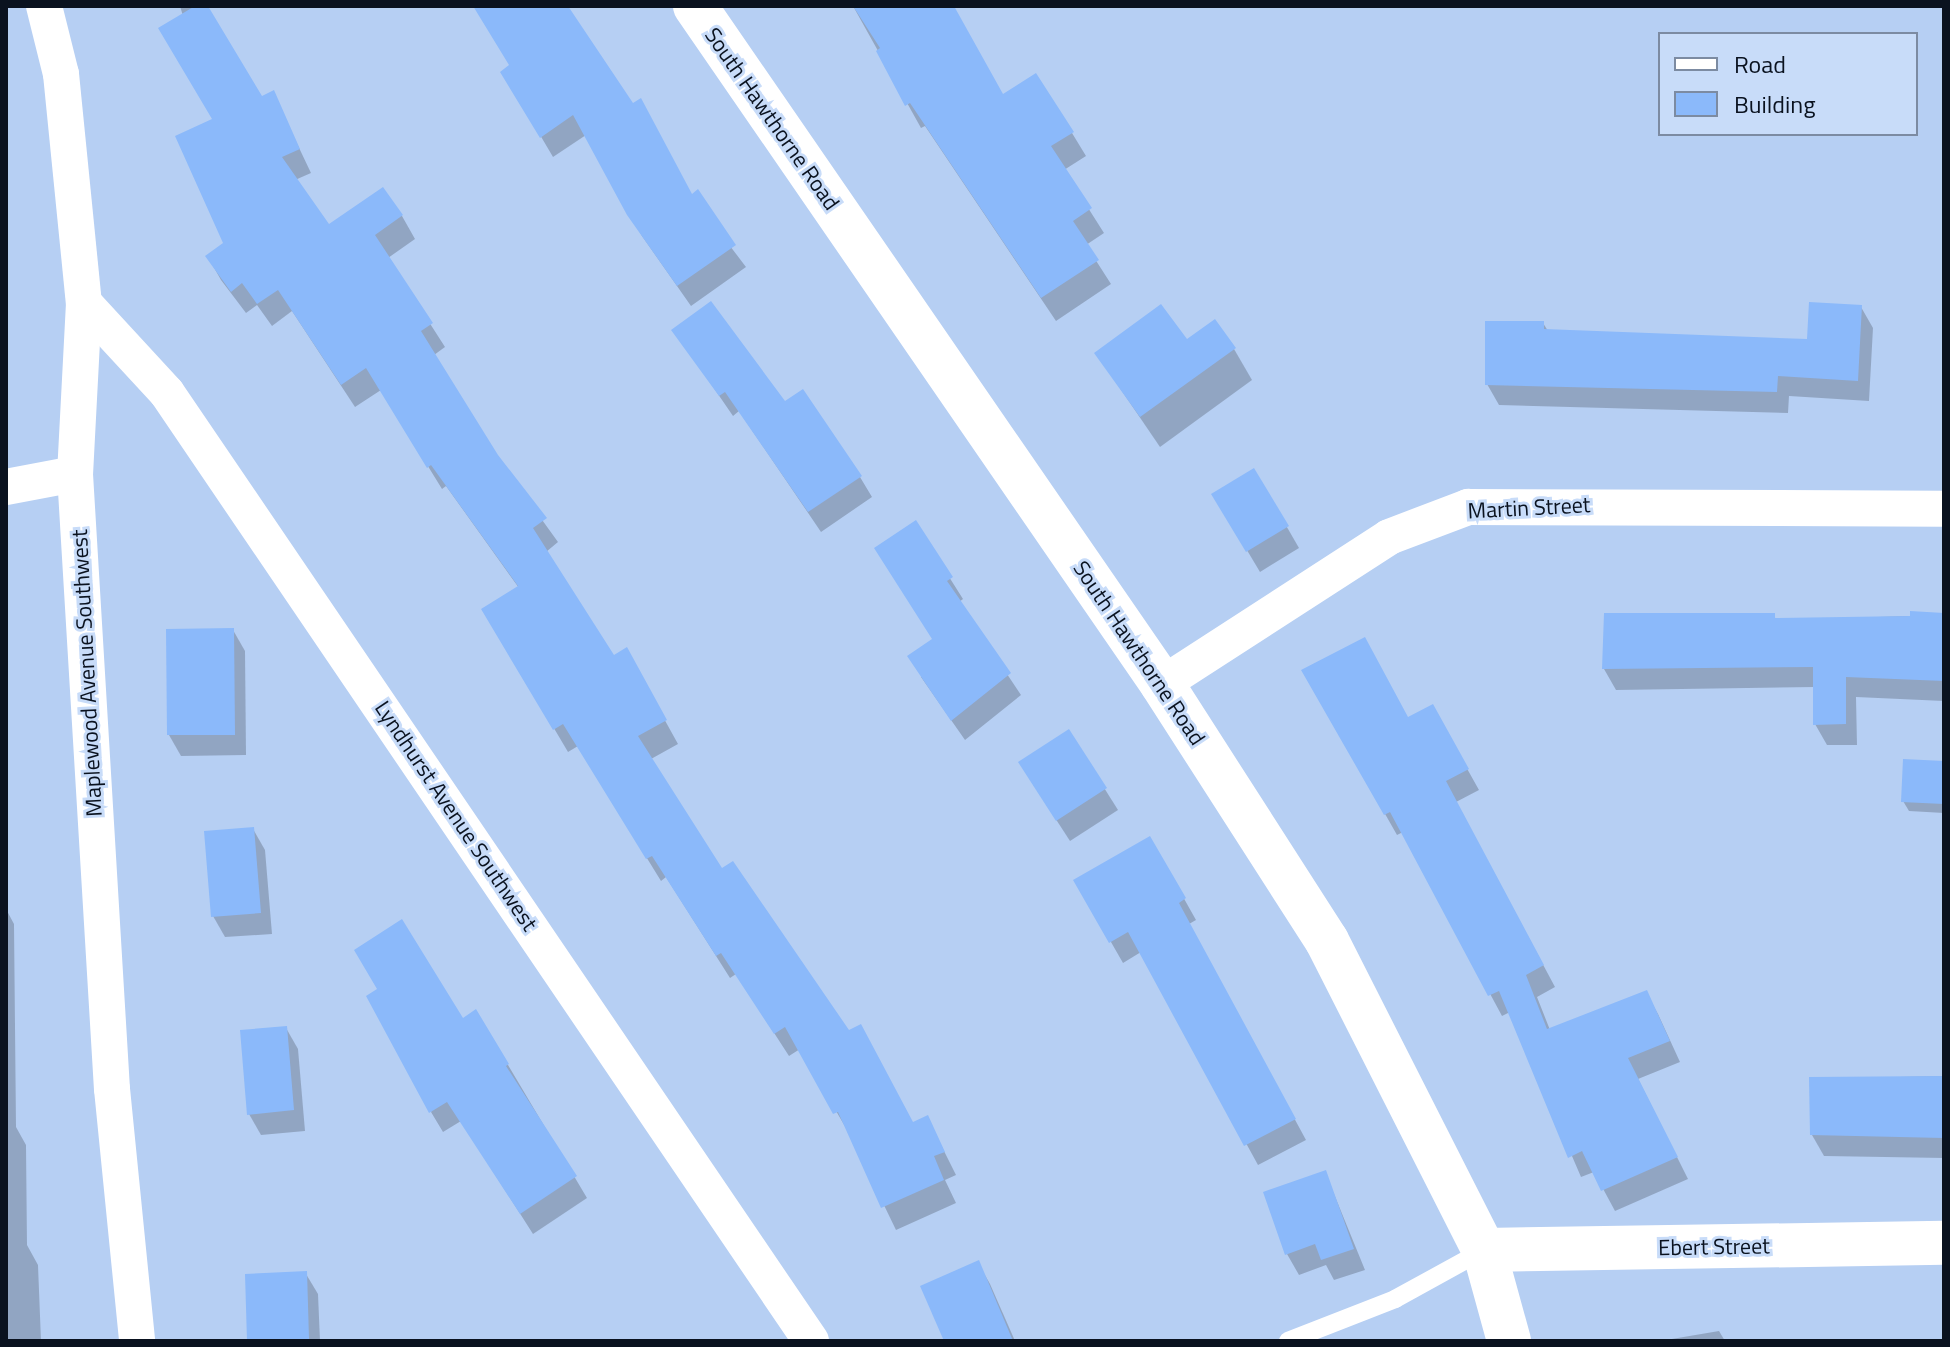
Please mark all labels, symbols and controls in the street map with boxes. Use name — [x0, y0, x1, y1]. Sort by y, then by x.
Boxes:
street label: South Hawthorne Road — [699, 23, 845, 215]
legend — [1658, 32, 1918, 136]
text: Road — [1734, 46, 1786, 82]
text: Building — [1734, 86, 1816, 122]
street label: Martin Street — [1467, 492, 1591, 524]
street label: Maplewood Avenue Southwest — [66, 529, 108, 817]
street label: South Hawthorne Road — [1068, 556, 1210, 750]
street label: Lyndhurst Avenue Southwest — [369, 696, 543, 936]
street label: Ebert Street — [1658, 1233, 1770, 1261]

